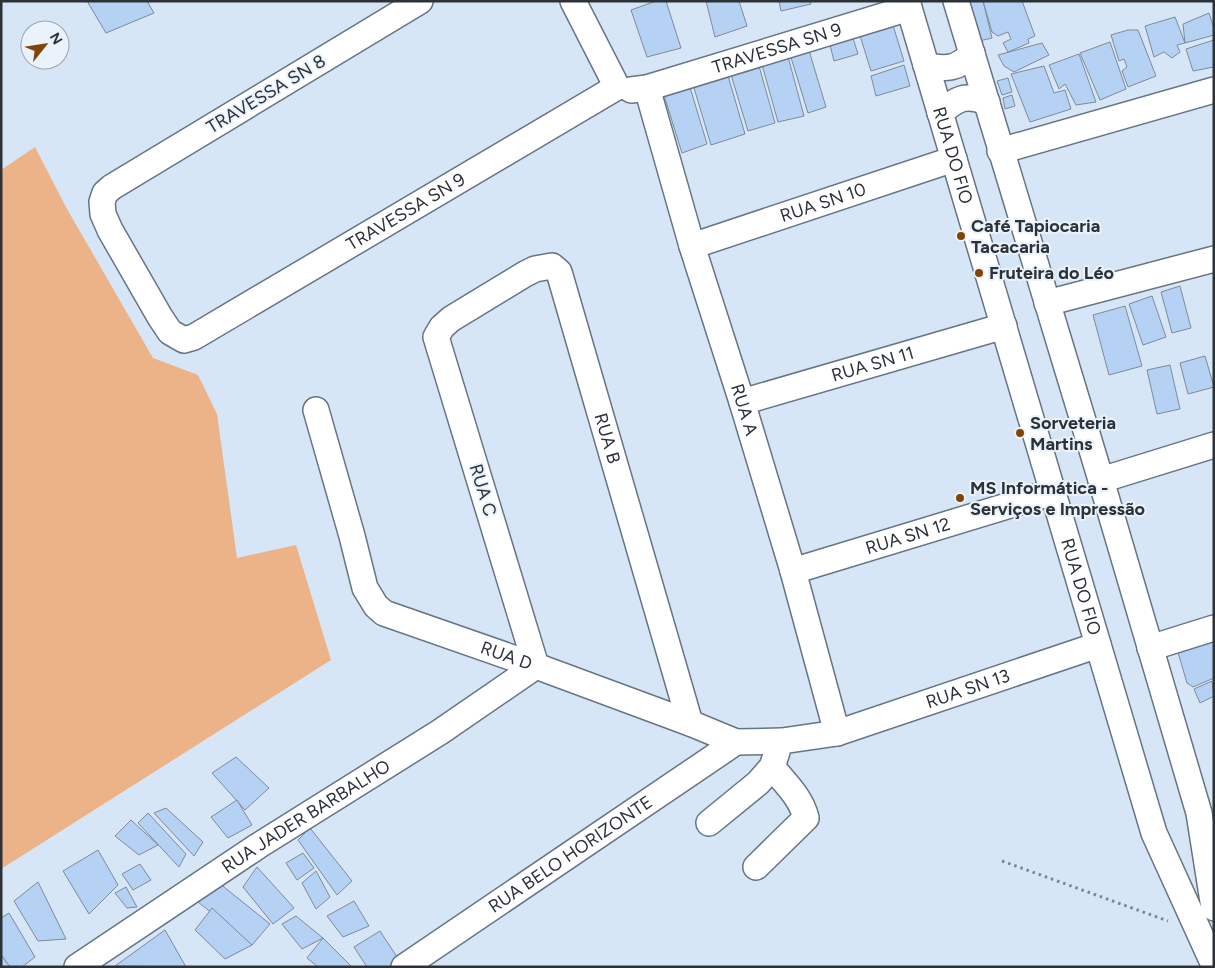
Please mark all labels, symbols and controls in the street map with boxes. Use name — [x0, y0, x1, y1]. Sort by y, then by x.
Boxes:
street label: TRAVESSA SN 9 — [710, 18, 844, 78]
north arrow — [20, 20, 70, 70]
text: N — [46, 30, 66, 48]
street label: TRAVESSA SN 8 — [202, 50, 330, 138]
street label: RUA DO FIO — [928, 104, 978, 206]
street label: TRAVESSA SN 9 — [342, 168, 469, 255]
street label: RUA SN 10 — [777, 178, 869, 227]
place label: Café Tapiocaria Tacacaria — [971, 215, 1100, 258]
marker: Café Tapiocaria Tacacaria — [955, 230, 967, 242]
place label: Fruteira do Léo — [989, 262, 1114, 284]
marker: Fruteira do Léo — [973, 267, 985, 279]
street label: RUA SN 11 — [829, 342, 916, 387]
street label: RUA A — [726, 381, 762, 438]
street label: RUA B — [590, 410, 625, 466]
place label: Sorveteria Martins — [1030, 412, 1116, 455]
marker: Sorveteria Martins — [1014, 427, 1026, 439]
street label: RUA C — [465, 461, 501, 519]
place label: MS Informática - Serviços e Impressão — [970, 477, 1145, 520]
marker: MS Informática - Serviços e Impressão — [954, 492, 966, 504]
street label: RUA SN 12 — [863, 513, 953, 559]
street label: RUA DO FIO — [1056, 536, 1106, 638]
street label: RUA D — [478, 637, 535, 675]
street label: RUA SN 13 — [923, 665, 1013, 713]
street label: RUA JADER BARBALHO — [217, 755, 394, 878]
street label: RUA BELO HORIZONTE — [484, 791, 657, 918]

